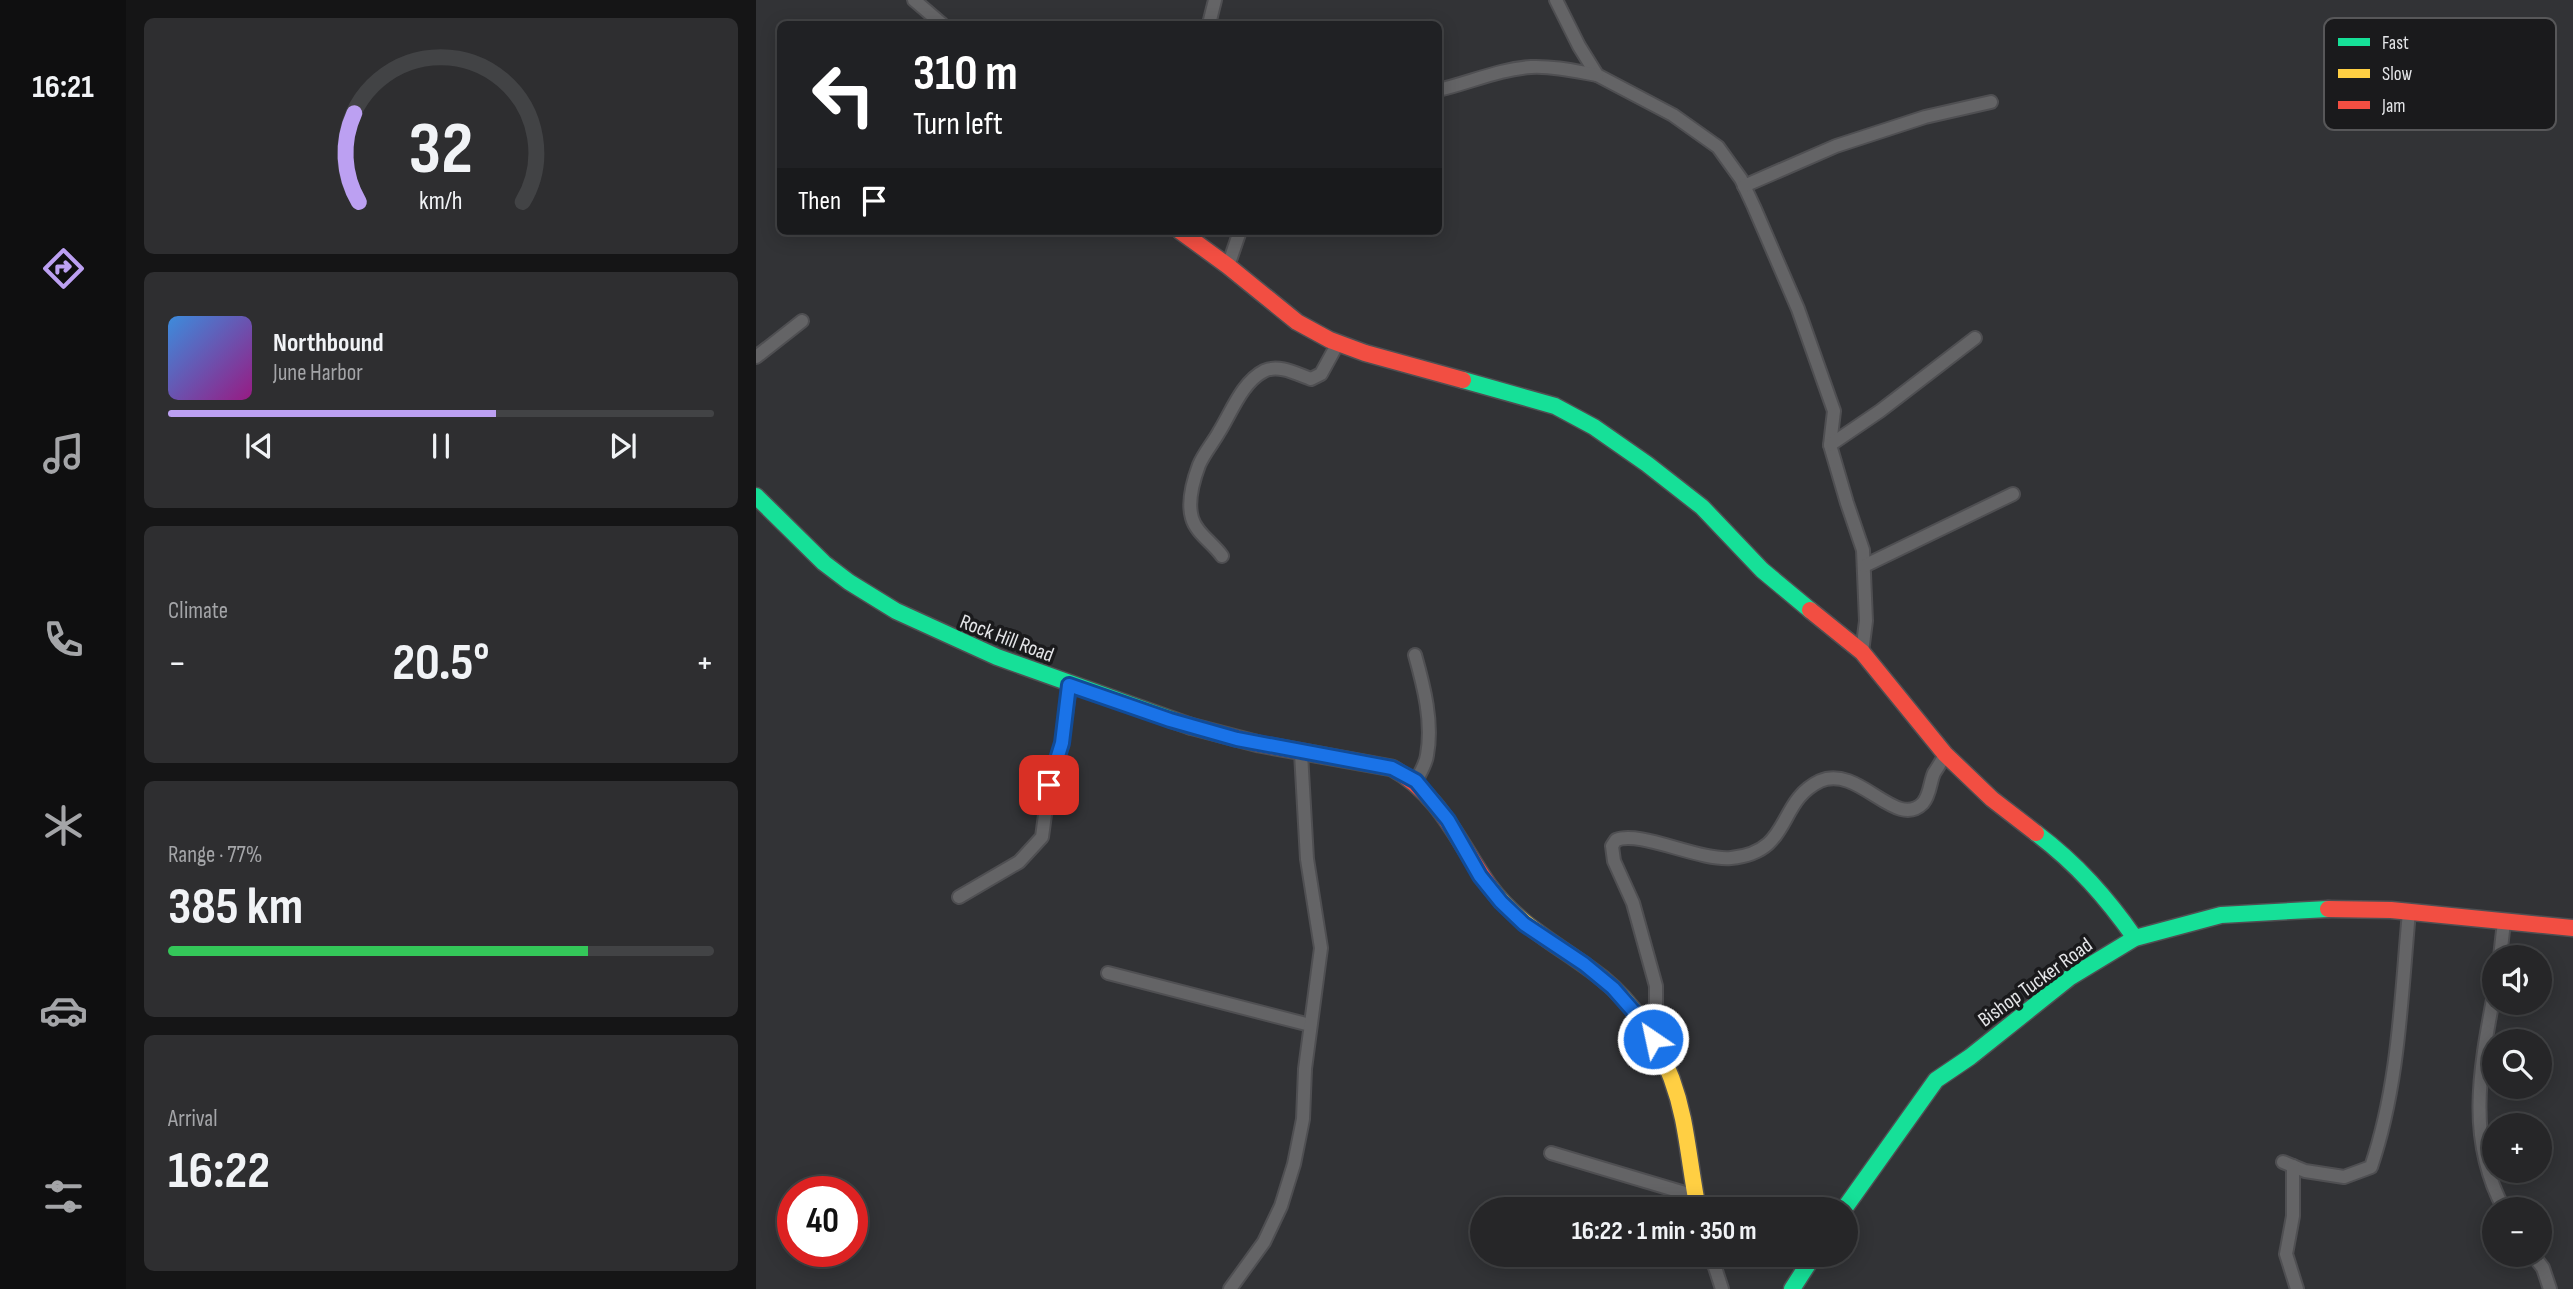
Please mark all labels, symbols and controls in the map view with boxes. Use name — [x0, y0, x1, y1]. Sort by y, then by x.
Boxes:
legend — [2324, 18, 2556, 130]
text: Fast — [2382, 32, 2409, 55]
text: 310 m — [913, 45, 1018, 104]
icon: left — [798, 49, 889, 140]
text: Slow — [2382, 63, 2412, 86]
text: 16:21 — [32, 68, 94, 107]
text: Jam — [2381, 95, 2405, 118]
text: Turn left — [913, 105, 1003, 144]
text: 32 — [409, 106, 473, 194]
icon: arrive — [855, 182, 893, 220]
text: km/h — [419, 186, 463, 217]
text: Then — [798, 186, 841, 217]
icon: directions — [39, 244, 88, 293]
text: Northbound — [273, 328, 384, 359]
text: June Harbor — [273, 359, 363, 387]
icon: previous — [240, 427, 278, 465]
icon: pause — [422, 427, 460, 465]
icon: next — [604, 427, 642, 465]
icon: music — [39, 429, 88, 478]
text: Climate — [168, 597, 228, 625]
street label: Rock Hill Road — [956, 609, 1057, 668]
icon: phone — [39, 615, 88, 664]
text: 20.5° — [392, 632, 490, 695]
text: − — [168, 641, 187, 686]
text: + — [695, 641, 714, 686]
pin — [1019, 755, 1079, 815]
icon: arrive — [1030, 766, 1068, 804]
icon: climate — [39, 801, 88, 850]
text: Range · 77% — [168, 841, 262, 869]
text: 385 km — [168, 876, 303, 939]
street label: Bishop Tucker Road — [1973, 933, 2097, 1032]
map controls — [2482, 945, 2552, 1267]
button: sound — [2482, 945, 2552, 1015]
icon: car — [39, 986, 88, 1035]
position arrow — [1616, 1002, 1690, 1076]
button: search — [2482, 1029, 2552, 1099]
text: Arrival — [168, 1105, 217, 1133]
button: + — [2482, 1113, 2552, 1183]
text: 16:22 — [168, 1140, 270, 1203]
icon: filters — [39, 1172, 88, 1221]
speed limit sign: 40 — [777, 1176, 868, 1267]
button: − — [2482, 1197, 2552, 1267]
text: 16:22 · 1 min · 350 m — [1572, 1216, 1756, 1247]

